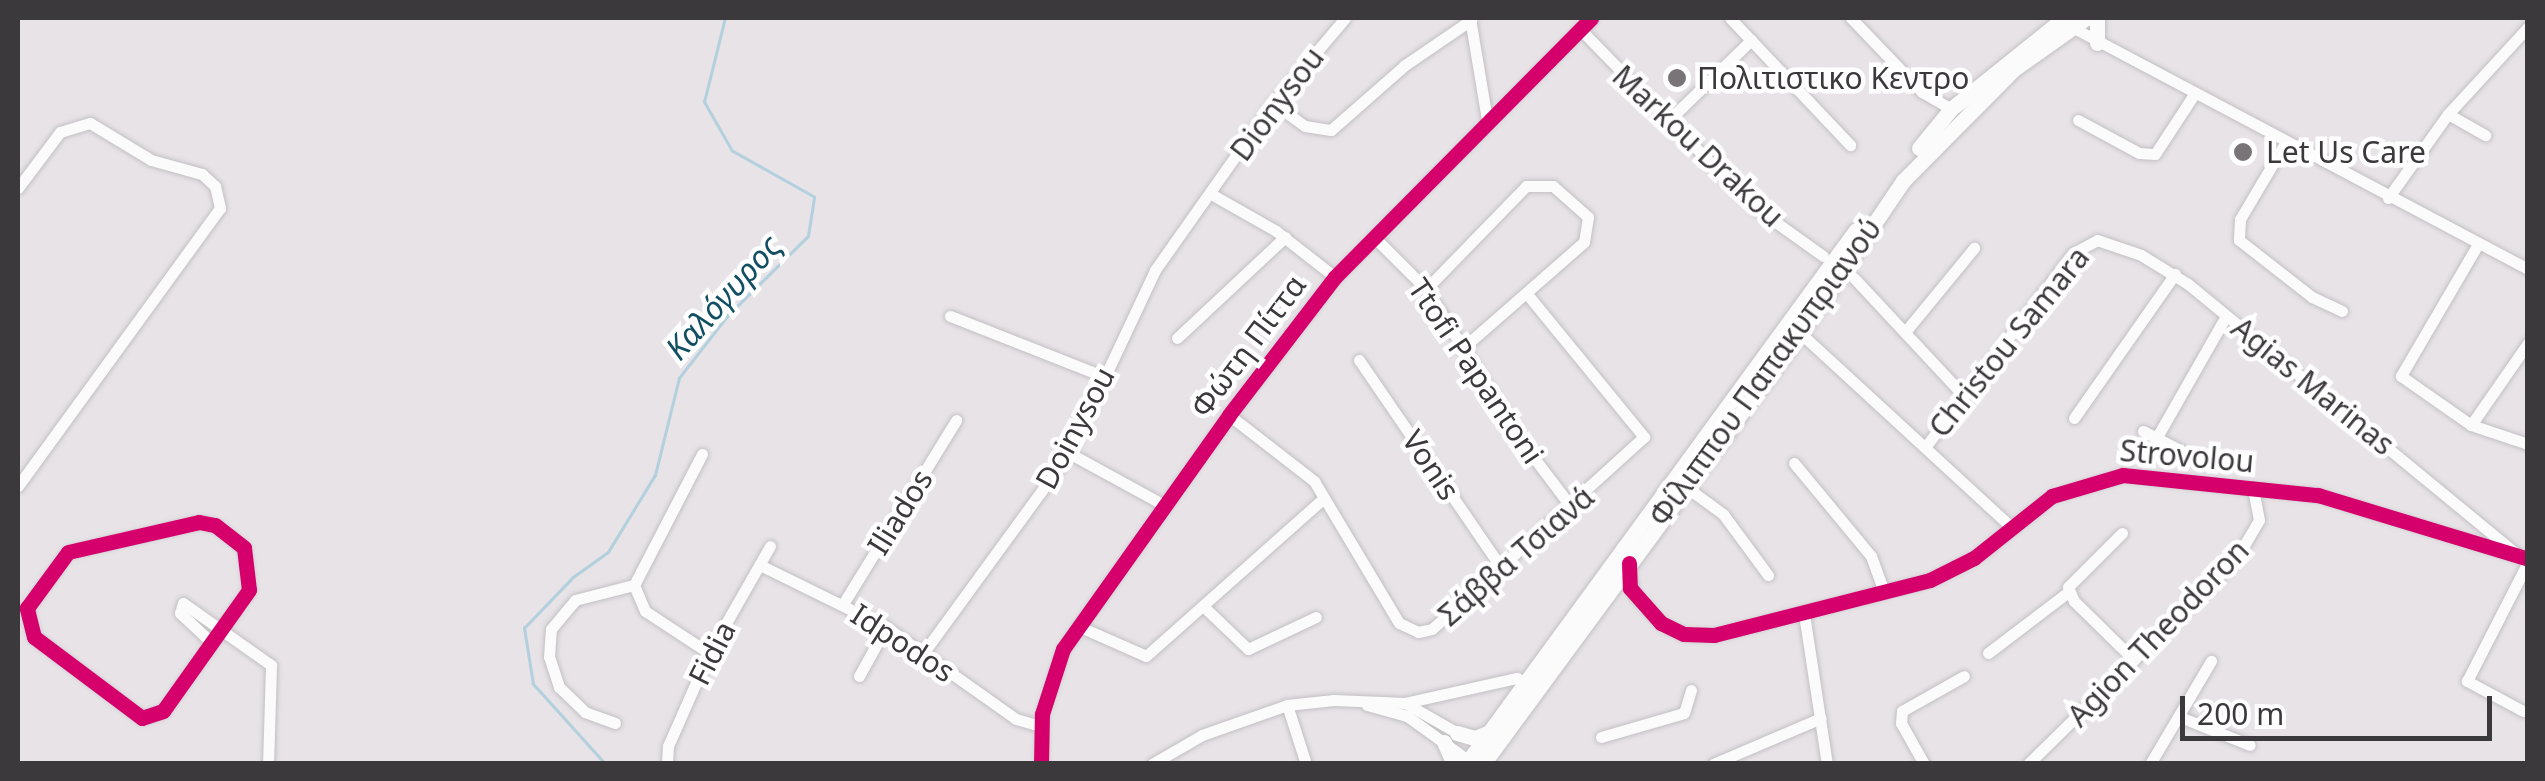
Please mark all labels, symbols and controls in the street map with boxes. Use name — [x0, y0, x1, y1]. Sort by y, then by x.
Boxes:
street label: Dionysou — [1223, 40, 1331, 168]
street label: Markou Drakou — [1605, 58, 1791, 234]
place label: Πολιτιστικο Κεντρο — [1697, 60, 1970, 96]
marker: Πολιτιστικο Κεντρο — [1666, 67, 1688, 89]
place label: Let Us Care — [2266, 134, 2426, 170]
marker: Let Us Care — [2230, 139, 2256, 165]
street label: Φίλιππου Παπακυπριανού — [1641, 211, 1889, 533]
water label: Καλόγυρος — [657, 227, 789, 367]
street label: Christou Samara — [1921, 240, 2097, 444]
street label: Φώτη Πίττα — [1183, 268, 1313, 424]
street label: Ttofi Papantoni — [1401, 272, 1551, 470]
street label: Agias Marinas — [2225, 310, 2401, 462]
street label: Doinysou — [1028, 361, 1122, 495]
street label: Vonis — [1395, 423, 1467, 507]
street label: Strovolou — [2118, 432, 2256, 480]
street label: Iliados — [860, 463, 940, 561]
street label: Σάββα Τσιανά — [1431, 479, 1601, 633]
street label: Agion Theodoron — [2060, 532, 2256, 734]
street label: Idpodos — [844, 596, 962, 690]
street label: Fidia — [681, 615, 743, 691]
scale bar — [2185, 676, 2498, 738]
text: 200 m — [2197, 693, 2284, 734]

